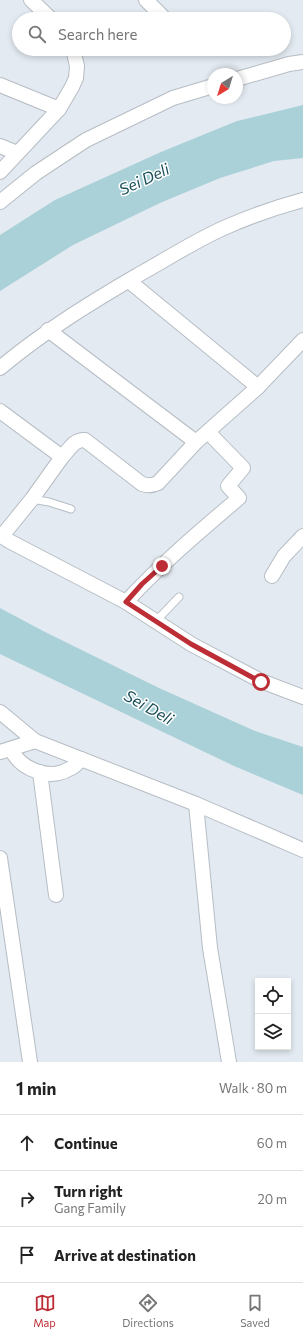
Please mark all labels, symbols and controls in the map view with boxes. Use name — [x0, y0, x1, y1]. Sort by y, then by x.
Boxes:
search box — [12, 12, 291, 56]
icon: search — [26, 23, 48, 45]
text: Search here — [58, 25, 137, 43]
north arrow — [207, 68, 243, 104]
water label: Sei Deli — [116, 158, 173, 198]
route end — [153, 557, 171, 575]
route start — [252, 673, 270, 691]
water label: Sei Deli — [121, 685, 178, 728]
map controls — [255, 978, 291, 1050]
button: locate — [255, 978, 291, 1014]
button: layers — [255, 1014, 291, 1050]
text: 1 min — [16, 1078, 56, 1099]
text: Walk · 80 m — [219, 1080, 287, 1096]
icon: ahead — [16, 1132, 38, 1154]
text: Continue — [54, 1134, 118, 1152]
text: 60 m — [257, 1135, 287, 1151]
text: Turn right — [54, 1182, 123, 1200]
icon: right — [16, 1188, 38, 1210]
text: 20 m — [258, 1191, 287, 1207]
text: Gang Family — [54, 1200, 126, 1216]
icon: arrive — [16, 1244, 38, 1266]
text: Arrive at destination — [54, 1246, 196, 1264]
tab: Map — [33, 1292, 56, 1329]
tab: Directions — [122, 1292, 174, 1329]
tab: Saved — [240, 1292, 270, 1329]

